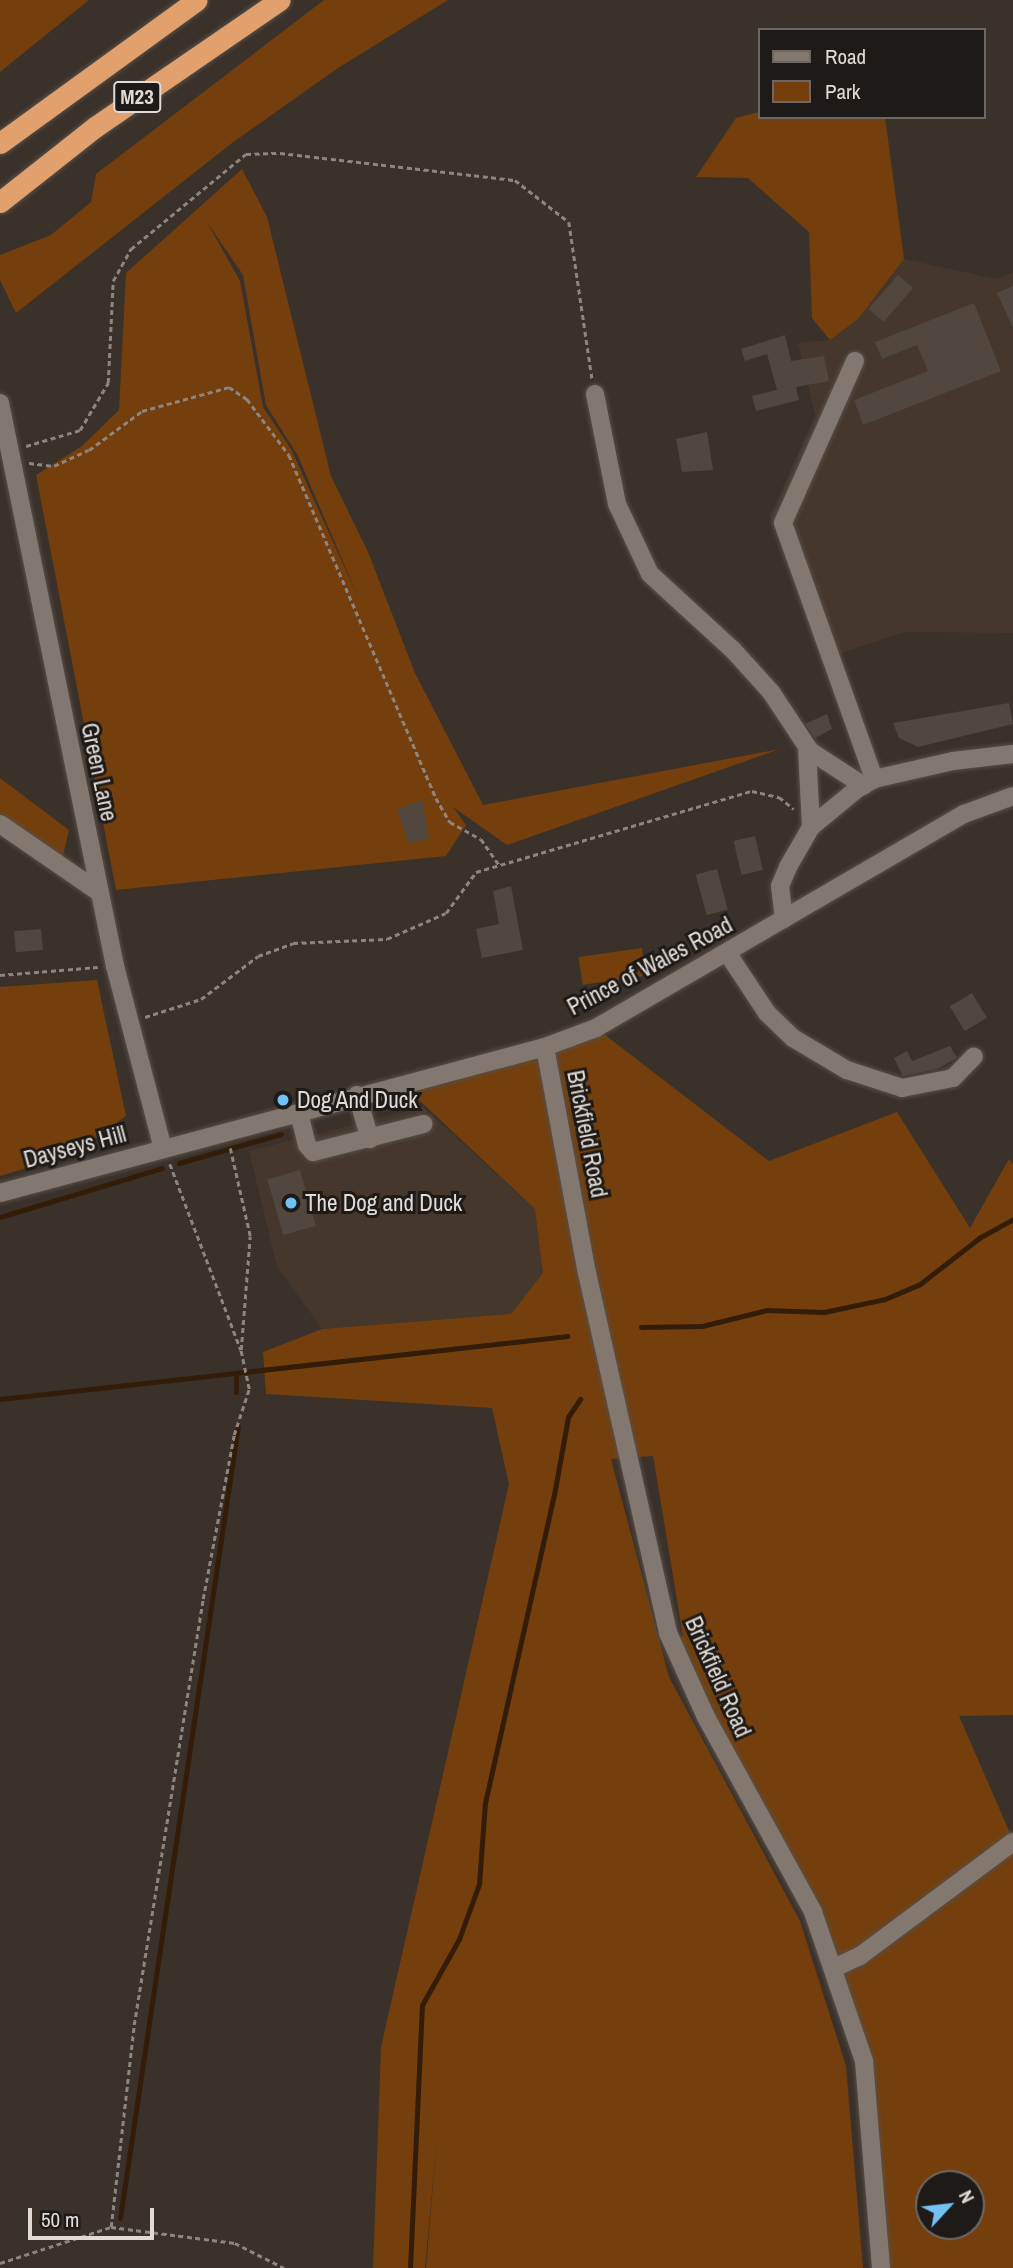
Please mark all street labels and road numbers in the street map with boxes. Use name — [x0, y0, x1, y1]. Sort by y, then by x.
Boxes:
road number: M23 — [113, 80, 162, 114]
street label: Green Lane — [75, 720, 123, 824]
street label: Prince of Wales Road — [563, 911, 737, 1021]
street label: Brickfield Road — [561, 1068, 613, 1200]
street label: Dayseys Hill — [21, 1120, 129, 1174]
street label: Brickfield Road — [679, 1612, 757, 1742]

